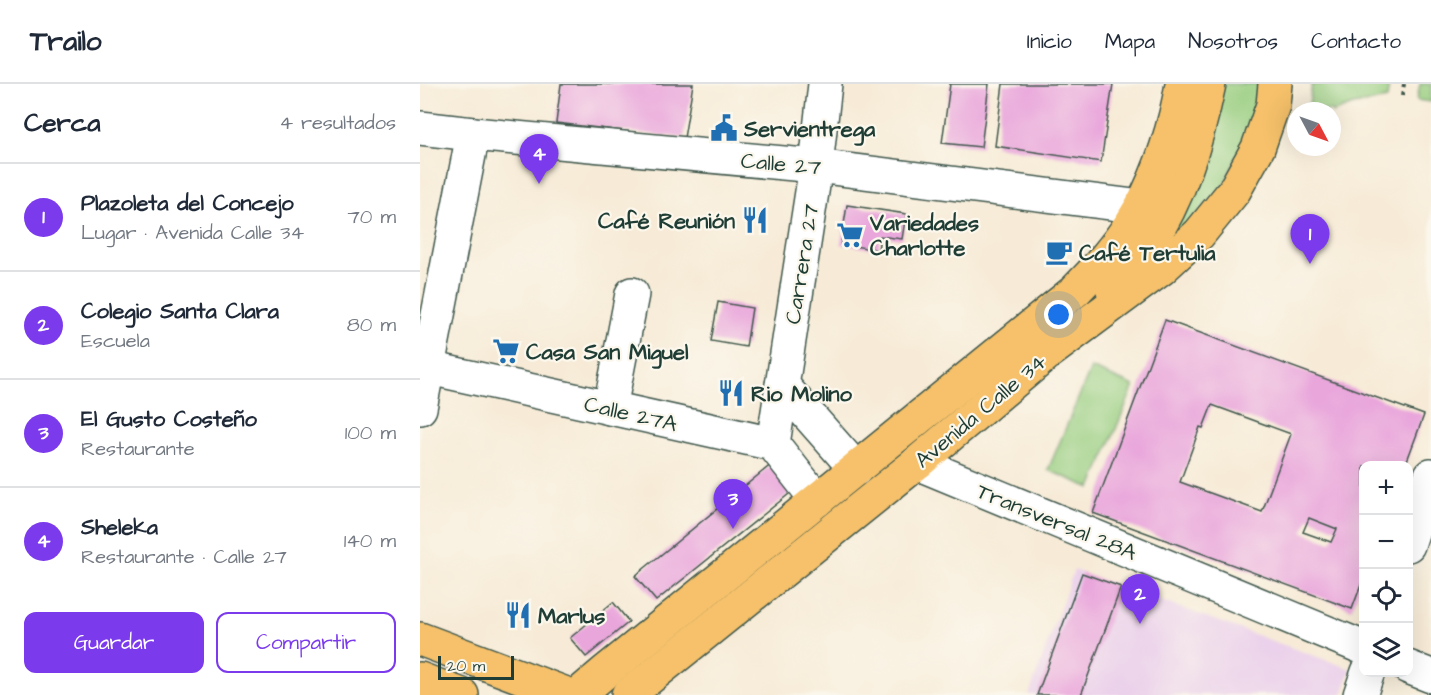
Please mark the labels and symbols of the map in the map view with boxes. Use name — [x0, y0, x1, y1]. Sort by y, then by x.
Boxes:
north arrow — [1287, 102, 1341, 156]
public building icon: Servientrega — [709, 113, 739, 143]
place label: Servientrega — [743, 114, 876, 146]
pin: 4 — [520, 135, 558, 184]
street label: Calle 27 — [739, 146, 823, 183]
street label: Carrera 27 — [778, 201, 827, 327]
restaurant icon: Café Reunión — [740, 205, 770, 235]
place label: Café Reunión — [598, 206, 735, 237]
place label: Variedades Charlotte — [869, 208, 979, 264]
pin: 1 — [1290, 214, 1330, 264]
supermarket icon: Variedades Charlotte — [835, 220, 865, 250]
cafe icon: Café Tertulia — [1044, 237, 1074, 267]
place label: Café Tertulia — [1079, 238, 1216, 269]
your location — [1044, 300, 1073, 329]
supermarket icon: Casa San Miguel — [491, 336, 521, 366]
place label: Casa San Miguel — [526, 337, 689, 369]
street label: Avenida Calle 34 — [908, 347, 1054, 476]
restaurant icon: Rio Molino — [716, 378, 746, 408]
place label: Rio Molino — [751, 379, 853, 410]
street label: Calle 27A — [581, 389, 680, 440]
street label: Transversal 28A — [972, 476, 1141, 569]
pin: 3 — [714, 480, 752, 529]
pin: 2 — [1120, 574, 1160, 624]
restaurant icon: Marlus — [503, 600, 533, 630]
place label: Marlus — [538, 601, 605, 632]
scale bar — [438, 653, 514, 680]

